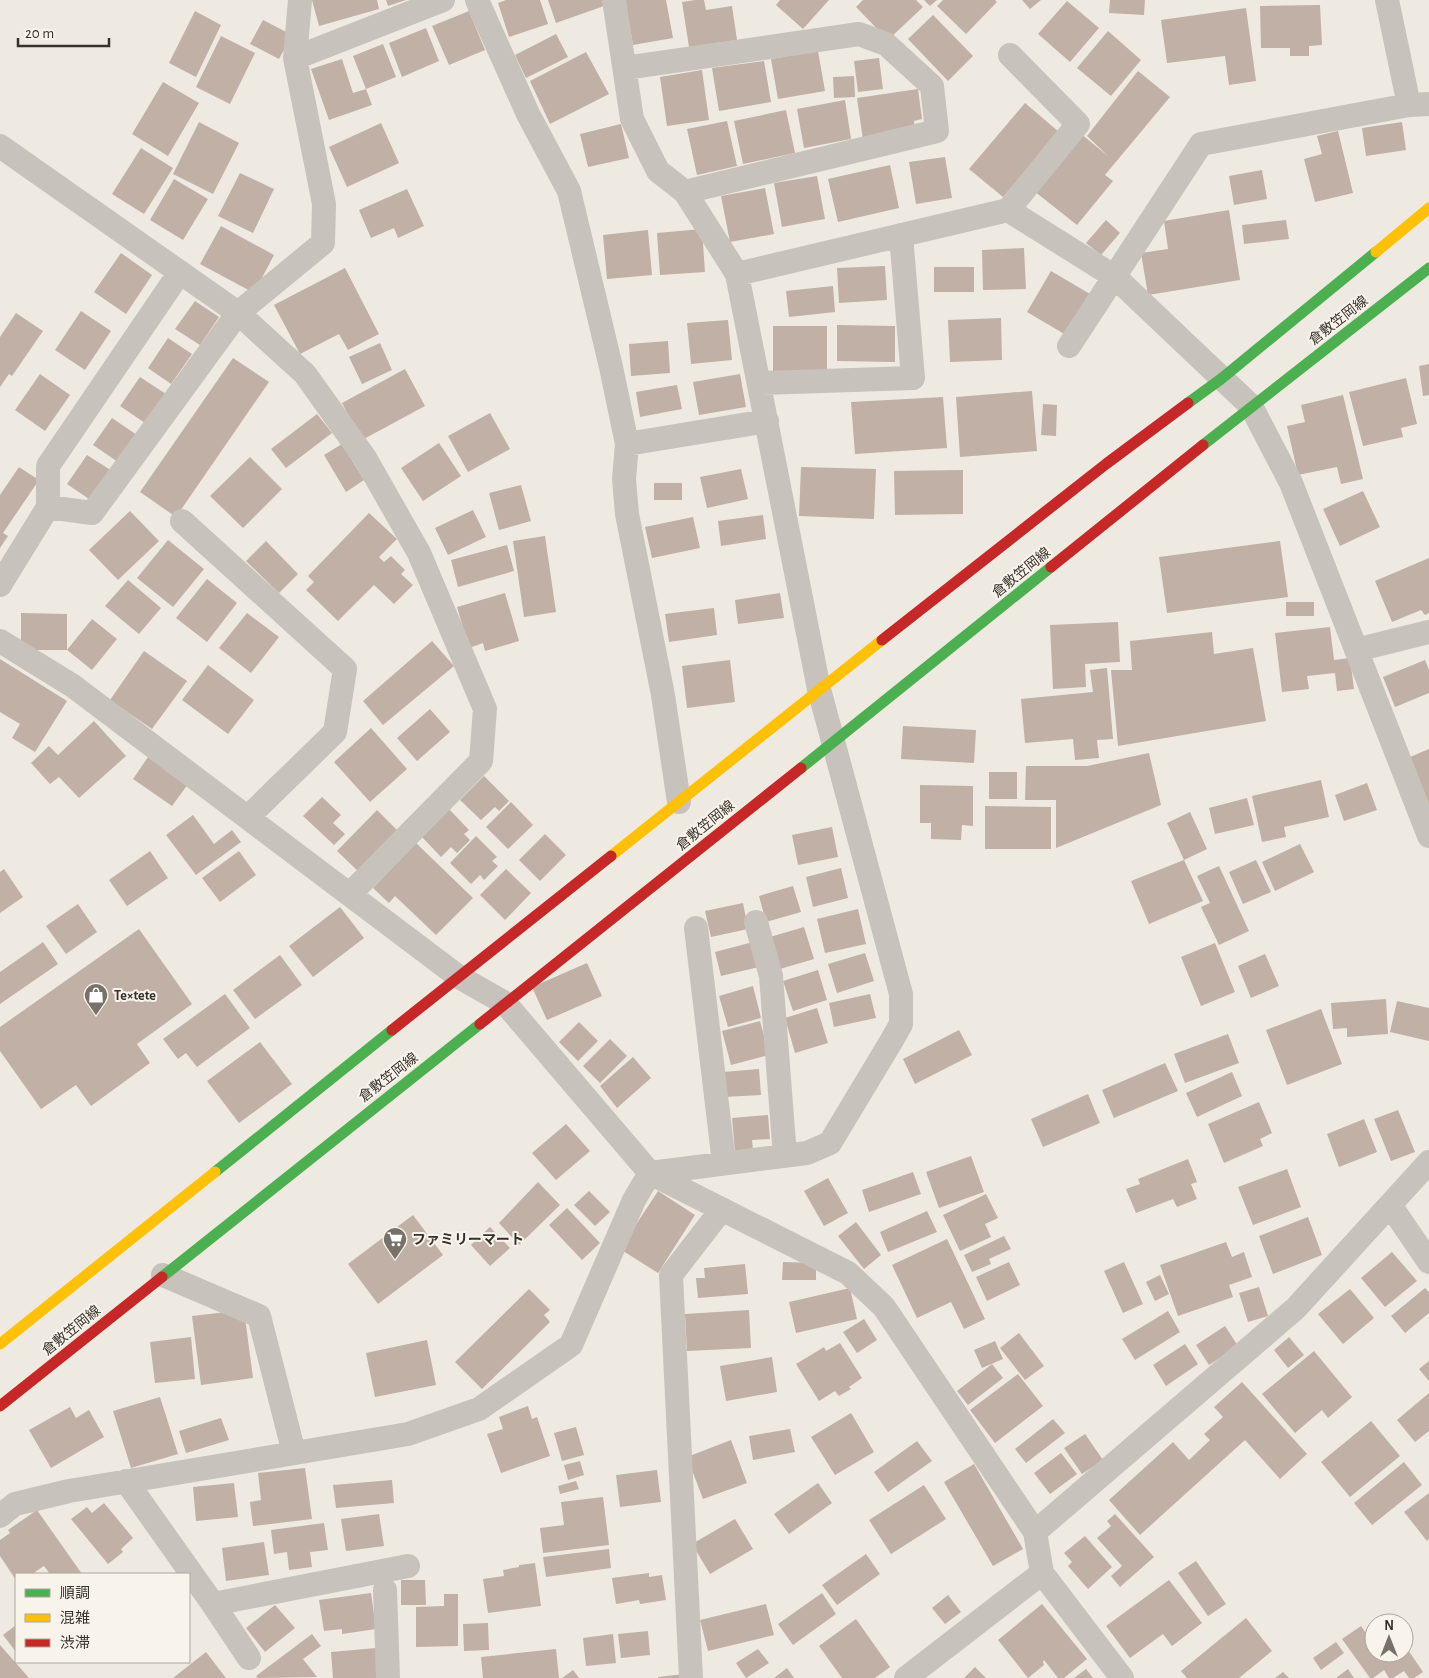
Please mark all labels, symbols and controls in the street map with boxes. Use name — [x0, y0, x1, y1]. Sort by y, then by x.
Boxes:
scale bar — [18, 15, 109, 47]
text: 20 m — [25, 26, 54, 41]
street label: 倉敷笠岡線 — [1305, 292, 1371, 348]
street label: 倉敷笠岡線 — [989, 544, 1053, 600]
street label: 倉敷笠岡線 — [673, 797, 737, 853]
shop icon: Te×tete — [83, 982, 109, 1016]
place label: Te×tete — [114, 989, 156, 1003]
street label: 倉敷笠岡線 — [355, 1049, 421, 1105]
supermarket icon: ファミリーマート — [382, 1226, 408, 1260]
place label: ファミリーマート — [412, 1233, 524, 1247]
street label: 倉敷笠岡線 — [39, 1302, 103, 1358]
legend — [15, 1573, 190, 1663]
text: 順調 — [60, 1586, 90, 1601]
text: 混雑 — [60, 1610, 90, 1626]
north arrow — [1364, 1613, 1414, 1663]
text: N — [1384, 1619, 1394, 1633]
text: 渋滞 — [60, 1635, 90, 1651]

